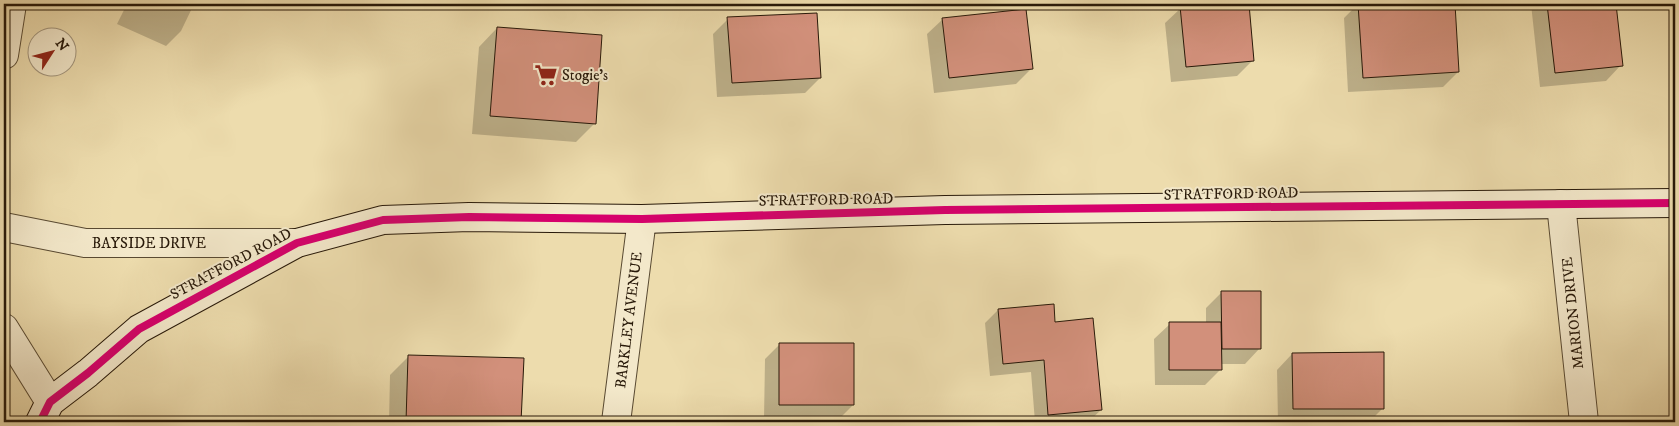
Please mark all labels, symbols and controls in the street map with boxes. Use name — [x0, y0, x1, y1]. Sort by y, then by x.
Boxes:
north arrow — [28, 28, 78, 78]
text: N — [51, 35, 73, 55]
supermarket icon: Stogie's — [533, 62, 559, 88]
place label: Stogie's — [562, 66, 608, 85]
street label: STRATFORD ROAD — [1163, 183, 1299, 205]
street label: STRATFORD ROAD — [758, 189, 894, 211]
street label: STRATFORD ROAD — [167, 224, 295, 304]
street label: BAYSIDE DRIVE — [92, 234, 207, 253]
street label: BARKLEY AVENUE — [611, 250, 647, 389]
street label: MARION DRIVE — [1558, 256, 1588, 370]

